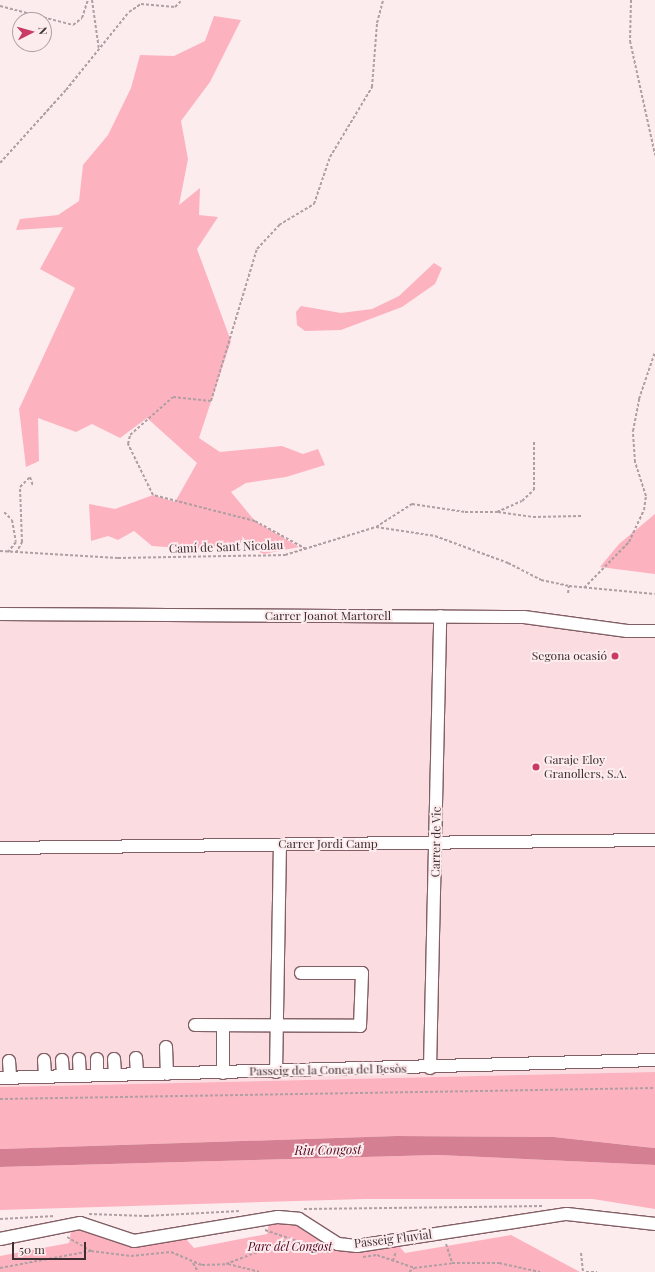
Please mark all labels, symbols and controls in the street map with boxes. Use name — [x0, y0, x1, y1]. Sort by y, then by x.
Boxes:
north arrow — [12, 12, 52, 52]
text: N — [36, 26, 51, 36]
street label: Camí de Sant Nicolau — [168, 538, 284, 556]
street label: Carrer Joanot Martorell — [265, 609, 391, 623]
place label: Segona ocasió — [532, 649, 607, 663]
marker: Segona ocasió — [610, 651, 620, 661]
place label: Garaje Eloy Granollers, S.A. — [544, 753, 627, 781]
marker: Garaje Eloy Granollers, S.A. — [531, 762, 541, 772]
street label: Carrer de Vic — [428, 806, 444, 878]
street label: Carrer Jordi Camp — [278, 837, 378, 851]
street label: Passeig de la Conca del Besòs — [249, 1061, 407, 1079]
water label: Riu Congost — [294, 1142, 362, 1158]
street label: Passeig Fluvial — [353, 1227, 433, 1251]
scale bar — [14, 1234, 88, 1260]
park label: Parc del Congost — [247, 1240, 333, 1254]
text: 50 m — [19, 1241, 45, 1257]

